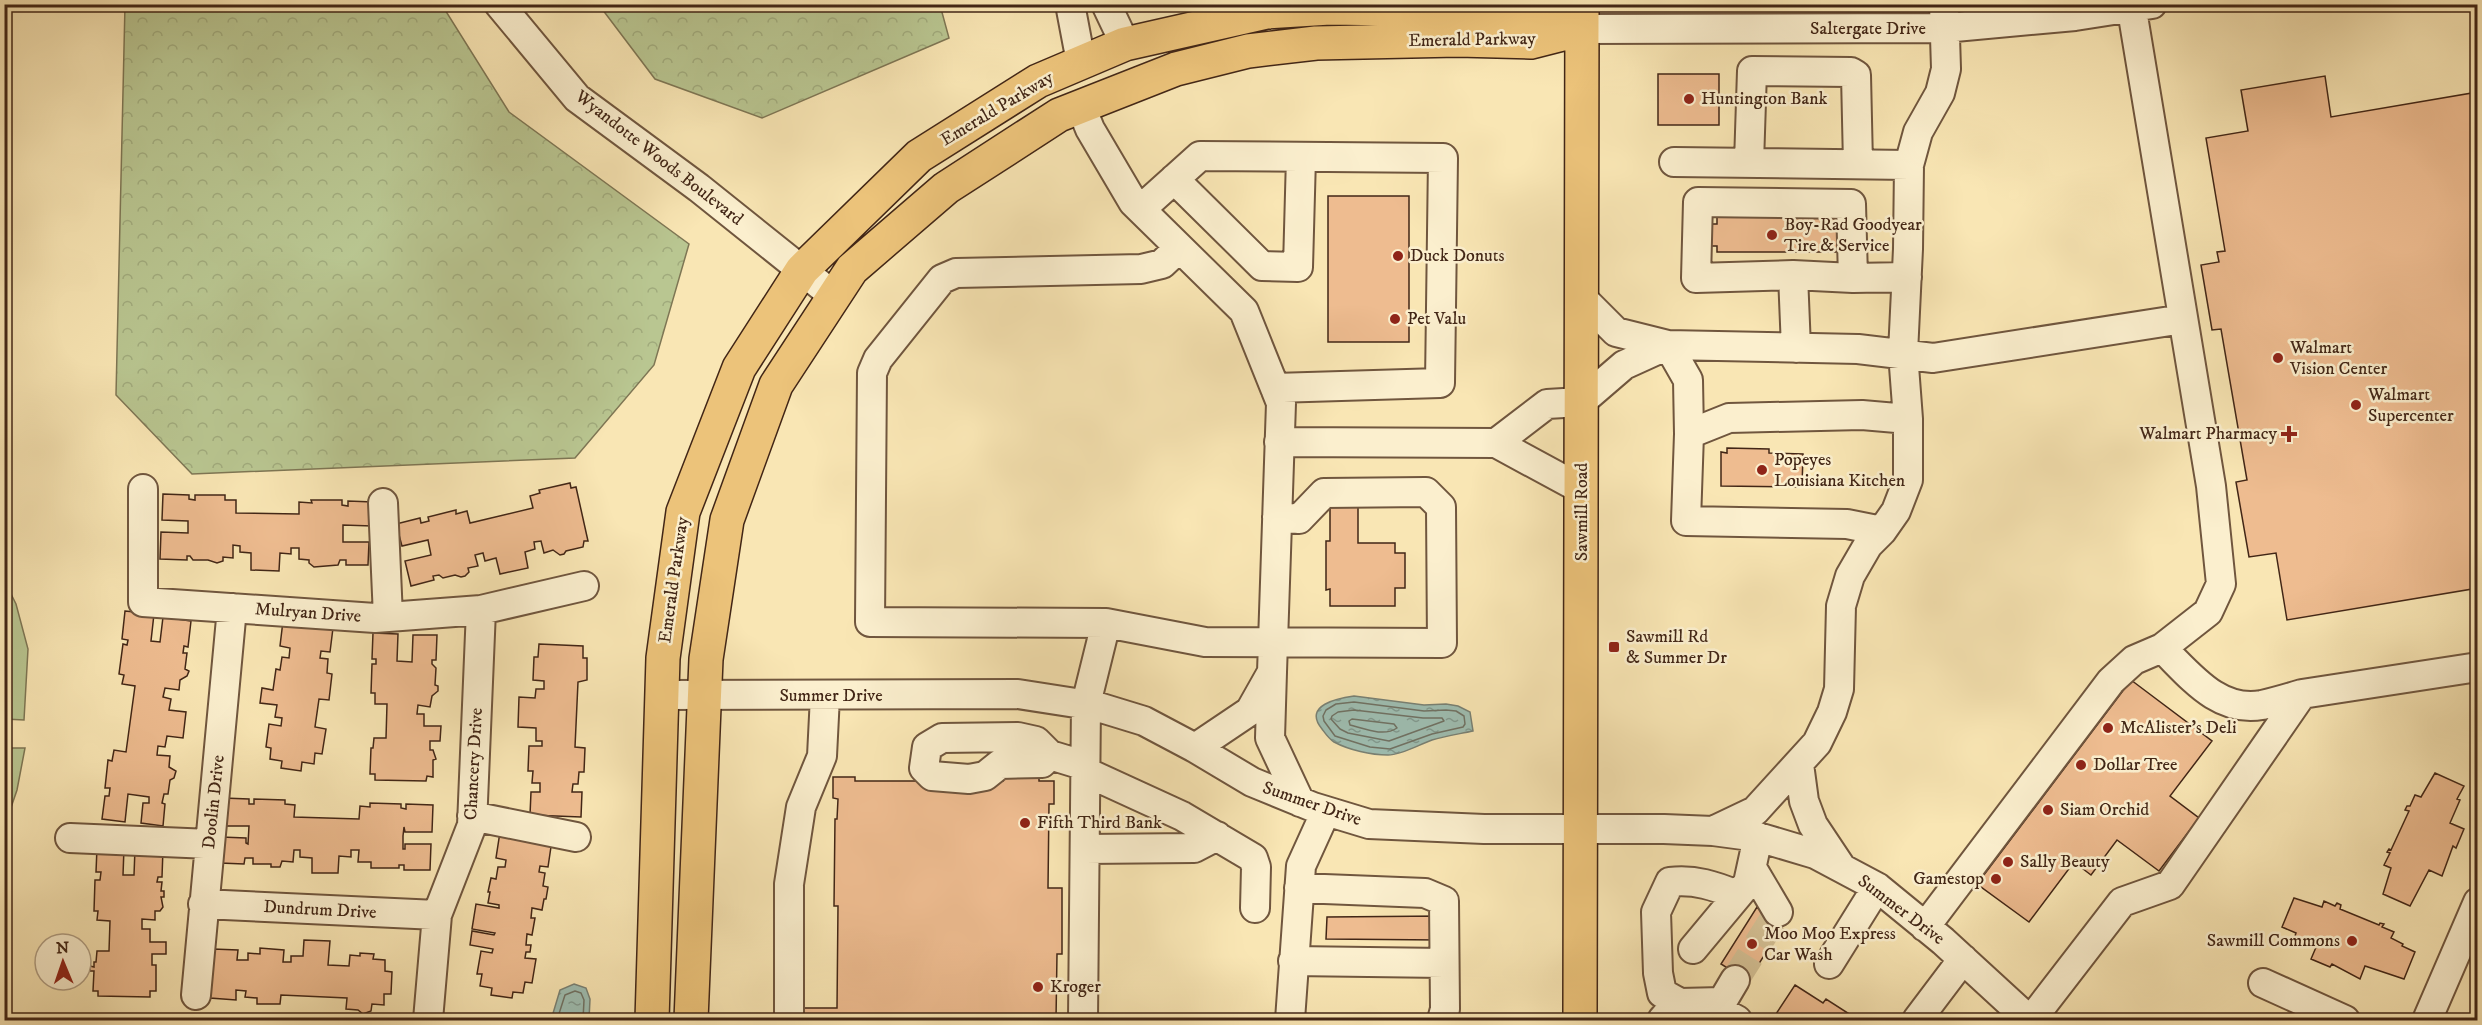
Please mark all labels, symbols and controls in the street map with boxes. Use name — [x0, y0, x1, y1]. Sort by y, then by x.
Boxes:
street label: Saltergate Drive — [1810, 18, 1926, 40]
street label: Emerald Parkway — [1408, 28, 1536, 52]
street label: Emerald Parkway — [937, 67, 1058, 151]
street label: Wyandotte Woods Boulevard — [570, 85, 747, 230]
place label: Huntington Bank — [1701, 88, 1828, 110]
marker: Huntington Bank — [1682, 92, 1696, 106]
place label: Boy-Rad Goodyear Tire & Service — [1784, 214, 1922, 257]
marker: Boy-Rad Goodyear Tire & Service — [1765, 228, 1779, 242]
place label: Duck Donuts — [1410, 245, 1505, 267]
marker: Duck Donuts — [1391, 249, 1405, 263]
place label: Pet Valu — [1407, 308, 1467, 330]
marker: Pet Valu — [1388, 312, 1402, 326]
place label: Walmart Vision Center — [2289, 337, 2388, 380]
marker: Walmart Vision Center — [2271, 351, 2285, 365]
place label: Walmart Supercenter — [2367, 384, 2454, 427]
marker: Walmart Supercenter — [2349, 398, 2363, 412]
place label: Walmart Pharmacy — [2138, 423, 2277, 445]
marker: Walmart Pharmacy — [2282, 427, 2296, 441]
place label: Popeyes Louisiana Kitchen — [1774, 449, 1906, 492]
street label: Sawmill Road — [1571, 463, 1593, 561]
marker: Popeyes Louisiana Kitchen — [1755, 463, 1769, 477]
street label: Emerald Parkway — [654, 515, 694, 645]
street label: Mulryan Drive — [254, 598, 362, 628]
place label: Sawmill Rd & Summer Dr — [1626, 626, 1727, 669]
marker: Sawmill Rd & Summer Dr — [1607, 640, 1621, 654]
street label: Summer Drive — [779, 685, 883, 707]
street label: Chancery Drive — [460, 707, 488, 821]
place label: McAlister's Deli — [2120, 717, 2237, 739]
marker: McAlister's Deli — [2101, 721, 2115, 735]
street label: Doolin Drive — [198, 754, 230, 850]
place label: Dollar Tree — [2093, 754, 2178, 776]
marker: Dollar Tree — [2074, 758, 2088, 772]
street label: Summer Drive — [1260, 777, 1364, 831]
place label: Siam Orchid — [2060, 799, 2149, 821]
marker: Siam Orchid — [2041, 803, 2055, 817]
place label: Fifth Third Bank — [1037, 812, 1162, 834]
marker: Fifth Third Bank — [1018, 816, 1032, 830]
place label: Sally Beauty — [2020, 851, 2110, 873]
marker: Sally Beauty — [2001, 855, 2015, 869]
place label: Gamestop — [1913, 868, 1984, 890]
street label: Summer Drive — [1853, 870, 1949, 950]
marker: Gamestop — [1989, 872, 2003, 886]
street label: Dundrum Drive — [263, 896, 377, 924]
place label: Moo Moo Express Car Wash — [1764, 923, 1896, 966]
place label: Sawmill Commons — [2207, 930, 2340, 952]
north arrow — [33, 932, 93, 992]
marker: Sawmill Commons — [2345, 934, 2359, 948]
marker: Moo Moo Express Car Wash — [1745, 937, 1759, 951]
text: N — [56, 938, 69, 958]
place label: Kroger — [1050, 976, 1101, 998]
marker: Kroger — [1031, 980, 1045, 994]

